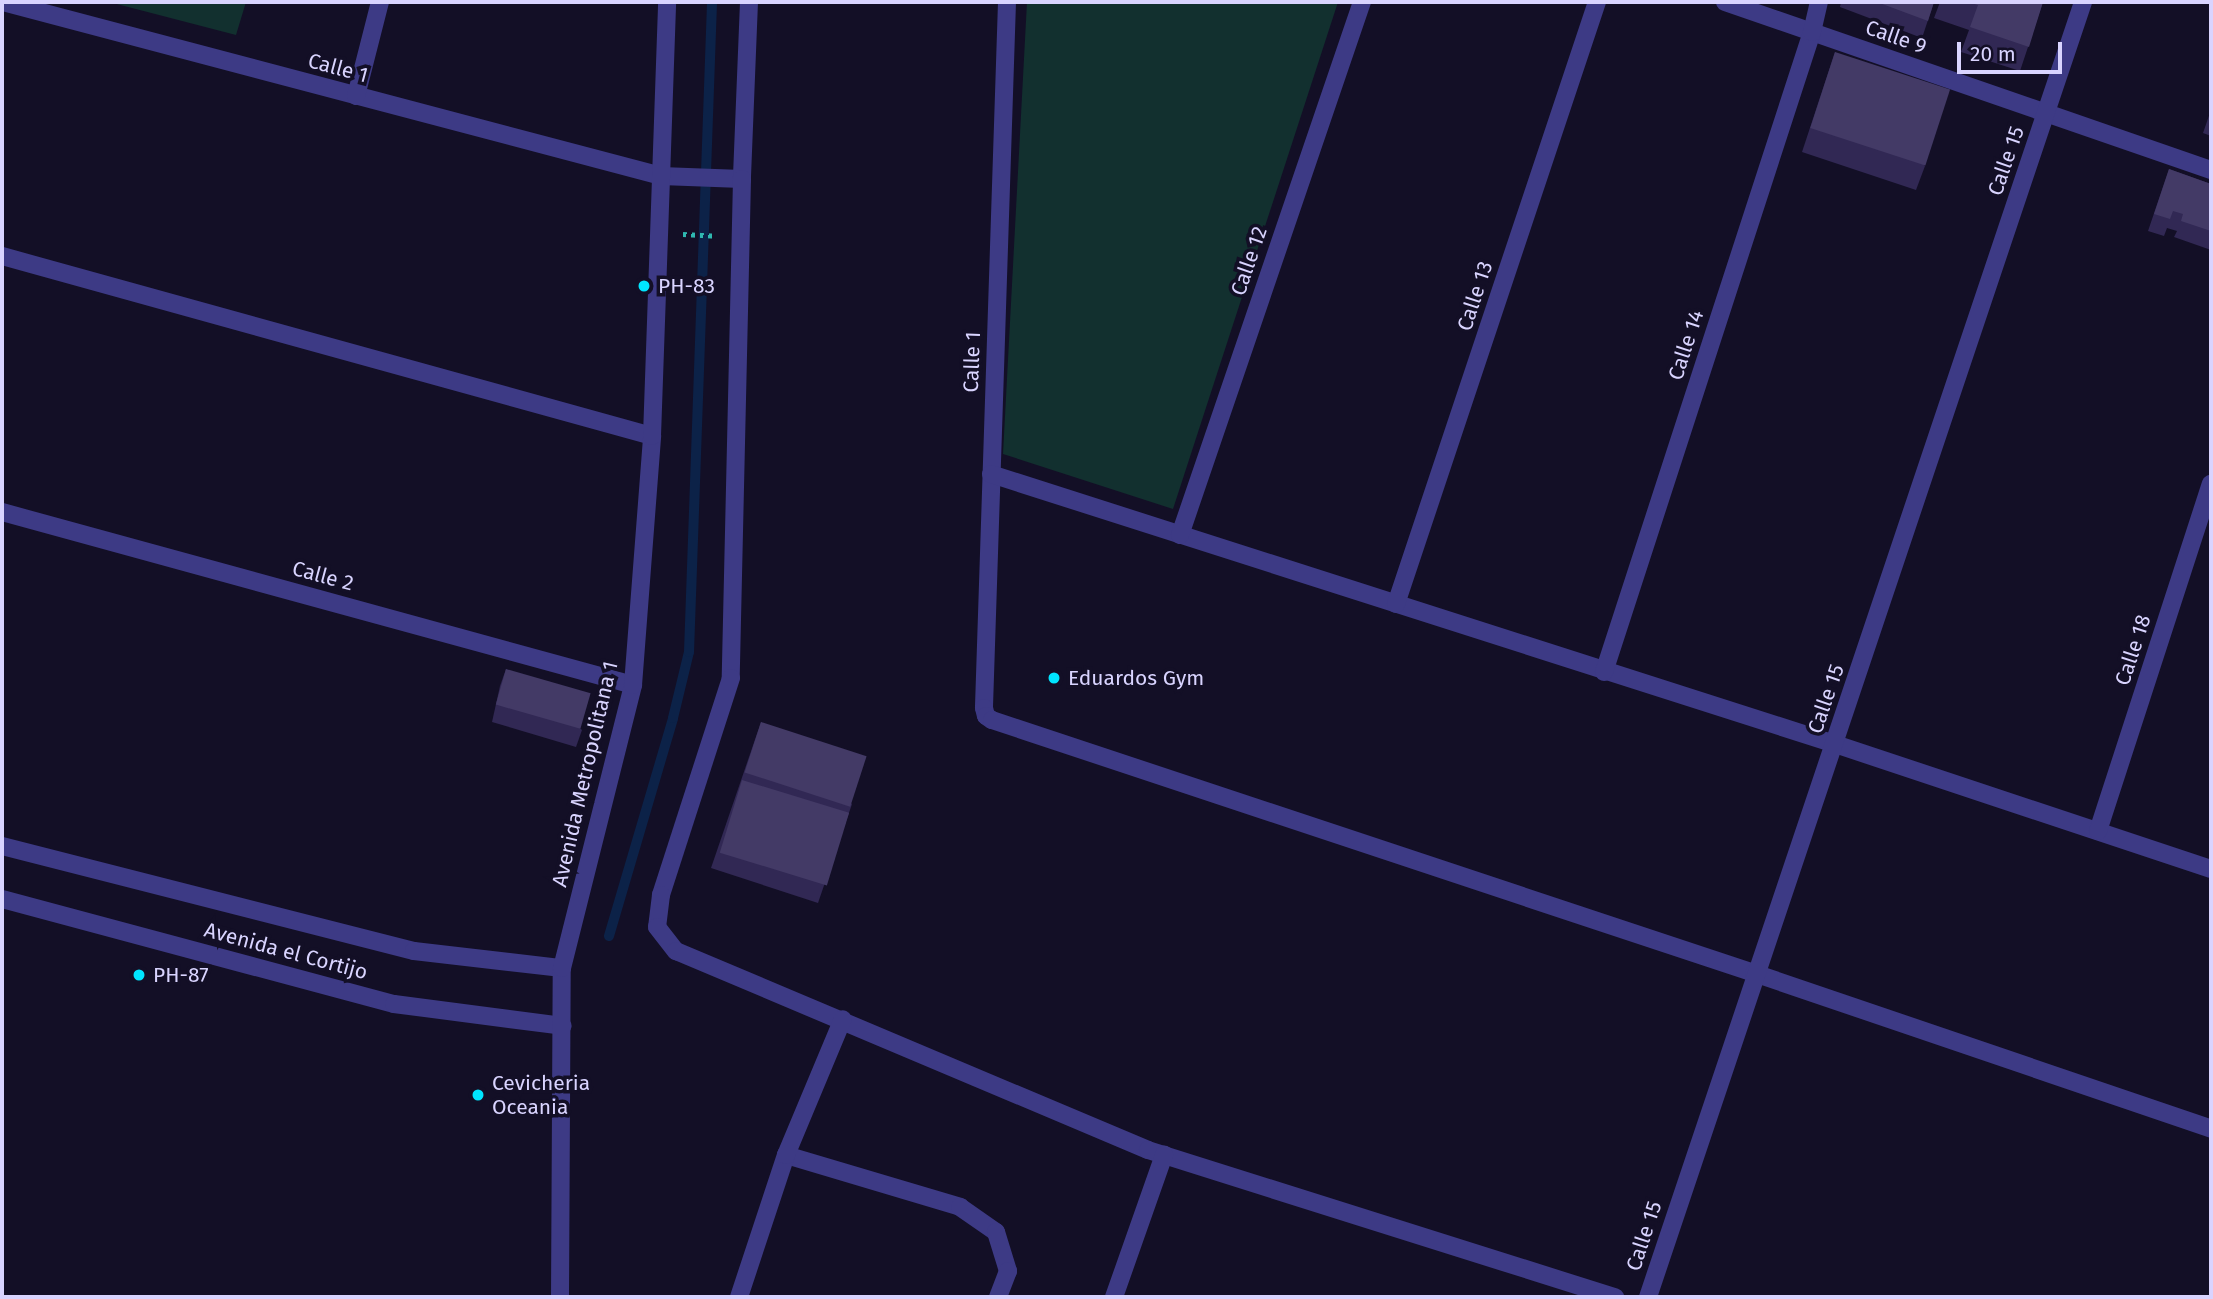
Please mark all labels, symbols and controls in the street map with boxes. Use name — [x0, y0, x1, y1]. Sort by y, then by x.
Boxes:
street label: Calle 9 — [1862, 15, 1930, 59]
scale bar — [1961, 28, 2066, 72]
text: 20 m — [1970, 41, 2016, 67]
street label: Calle 1 — [305, 48, 371, 88]
street label: Calle 15 — [1982, 123, 2030, 199]
street label: Calle 12 — [1225, 223, 1273, 299]
street label: Calle 13 — [1452, 258, 1498, 334]
place label: PH-83 — [658, 273, 715, 299]
marker: PH-83 — [636, 278, 652, 294]
street label: Calle 14 — [1663, 307, 1709, 383]
street label: Calle 1 — [958, 331, 986, 393]
street label: Calle 2 — [290, 556, 356, 596]
street label: Calle 18 — [2110, 612, 2156, 688]
street label: Avenida Metropolitana 1 — [547, 659, 623, 889]
street label: Calle 15 — [1802, 661, 1850, 737]
place label: Eduardos Gym — [1068, 665, 1204, 691]
marker: Eduardos Gym — [1046, 670, 1062, 686]
street label: Avenida el Cortijo — [202, 917, 370, 985]
place label: PH-87 — [153, 962, 209, 988]
marker: PH-87 — [131, 967, 147, 983]
place label: Cevicheria Oceania — [492, 1070, 590, 1120]
marker: Cevicheria Oceania — [470, 1087, 486, 1103]
street label: Calle 15 — [1621, 1198, 1667, 1274]

